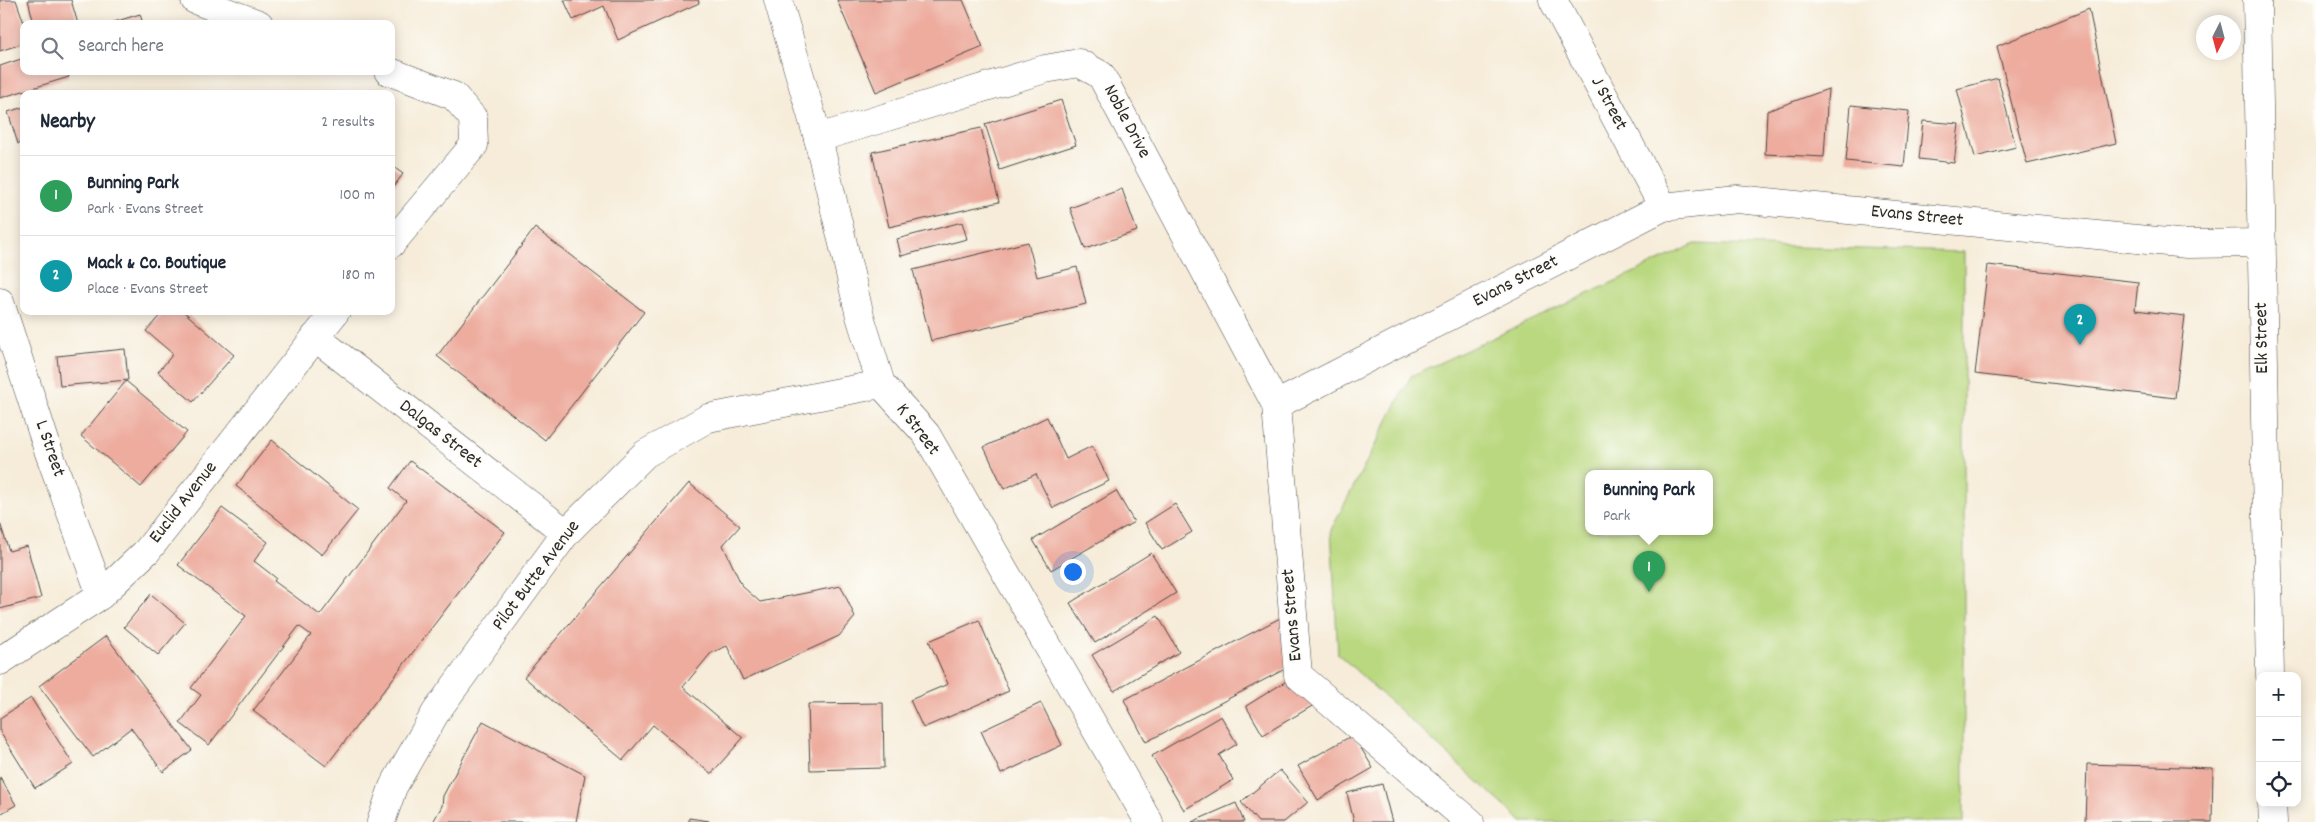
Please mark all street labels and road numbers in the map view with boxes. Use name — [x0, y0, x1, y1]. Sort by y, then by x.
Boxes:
street label: J Street — [1583, 72, 1633, 136]
street label: Noble Drive — [1095, 80, 1157, 164]
street label: Evans Street — [1869, 199, 1965, 235]
street label: Evans Street — [1469, 249, 1563, 315]
street label: Elk Street — [2249, 302, 2277, 374]
street label: Dalgas Street — [393, 394, 487, 476]
street label: K Street — [888, 398, 946, 462]
street label: L Street — [27, 417, 71, 481]
street label: Euclid Avenue — [143, 456, 225, 550]
street label: Pilot Butte Avenue — [486, 515, 588, 637]
street label: Evans Street — [1276, 568, 1310, 662]

